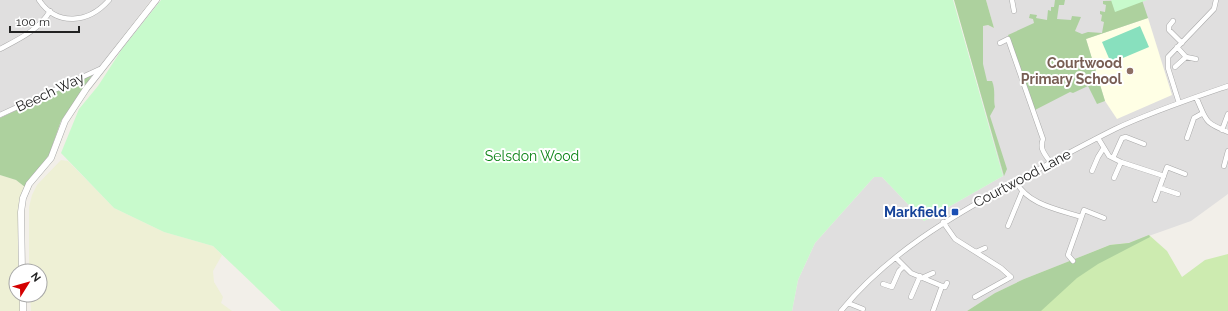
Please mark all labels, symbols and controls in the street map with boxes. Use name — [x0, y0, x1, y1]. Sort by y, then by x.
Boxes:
scale bar — [10, 8, 79, 34]
text: 100 m — [16, 15, 50, 29]
place label: Courtwood Primary School — [1021, 55, 1123, 87]
marker: Courtwood Primary School — [1125, 66, 1135, 76]
street label: Beech Way — [13, 69, 87, 115]
street label: Courtwood Lane — [971, 146, 1073, 210]
park label: Selsdon Wood — [485, 148, 579, 164]
place label: Markfield — [884, 204, 947, 220]
marker: Markfield — [950, 207, 960, 217]
north arrow — [8, 263, 48, 303]
text: N — [28, 270, 43, 285]

